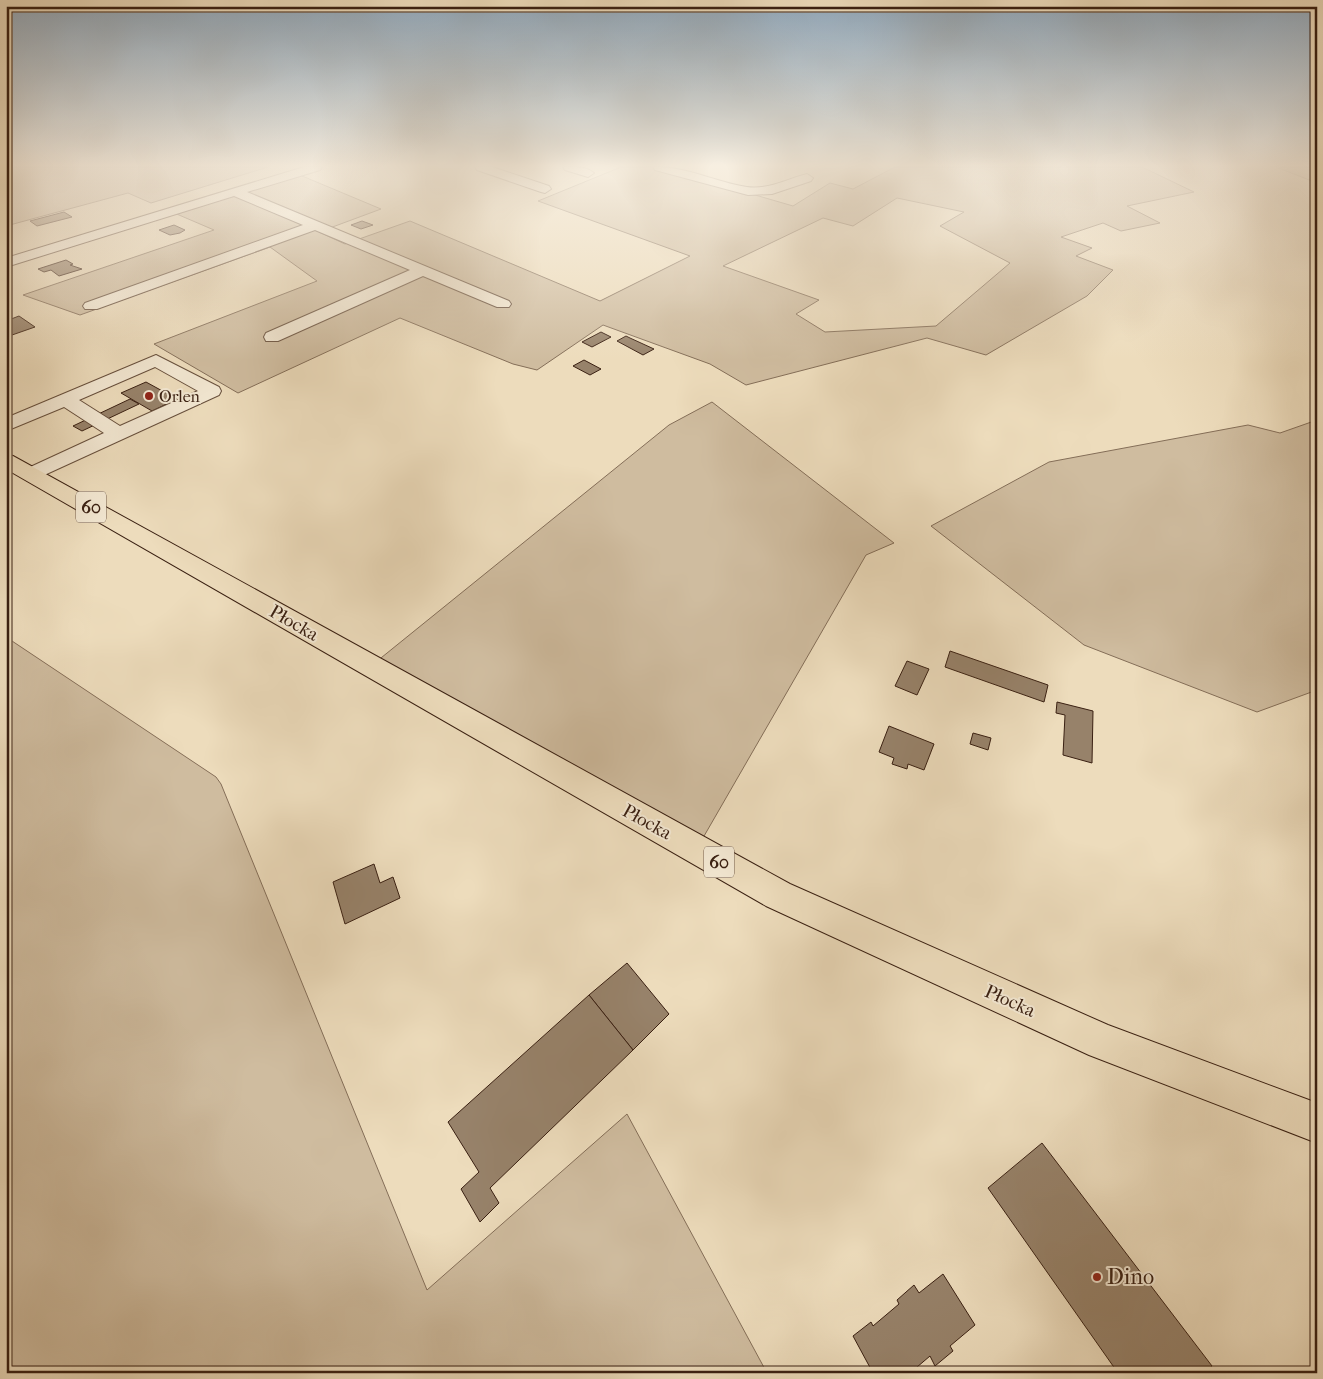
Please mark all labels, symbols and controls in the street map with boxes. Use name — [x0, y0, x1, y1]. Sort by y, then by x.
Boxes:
place label: Orlen — [159, 387, 201, 406]
marker: Orlen — [143, 390, 155, 402]
road number: 60 — [76, 492, 106, 522]
street label: Płocka — [266, 600, 323, 646]
street label: Płocka — [618, 800, 676, 845]
road number: 60 — [704, 846, 734, 878]
street label: Płocka — [981, 980, 1039, 1022]
place label: Dino — [1107, 1264, 1154, 1290]
marker: Dino — [1091, 1271, 1103, 1283]

